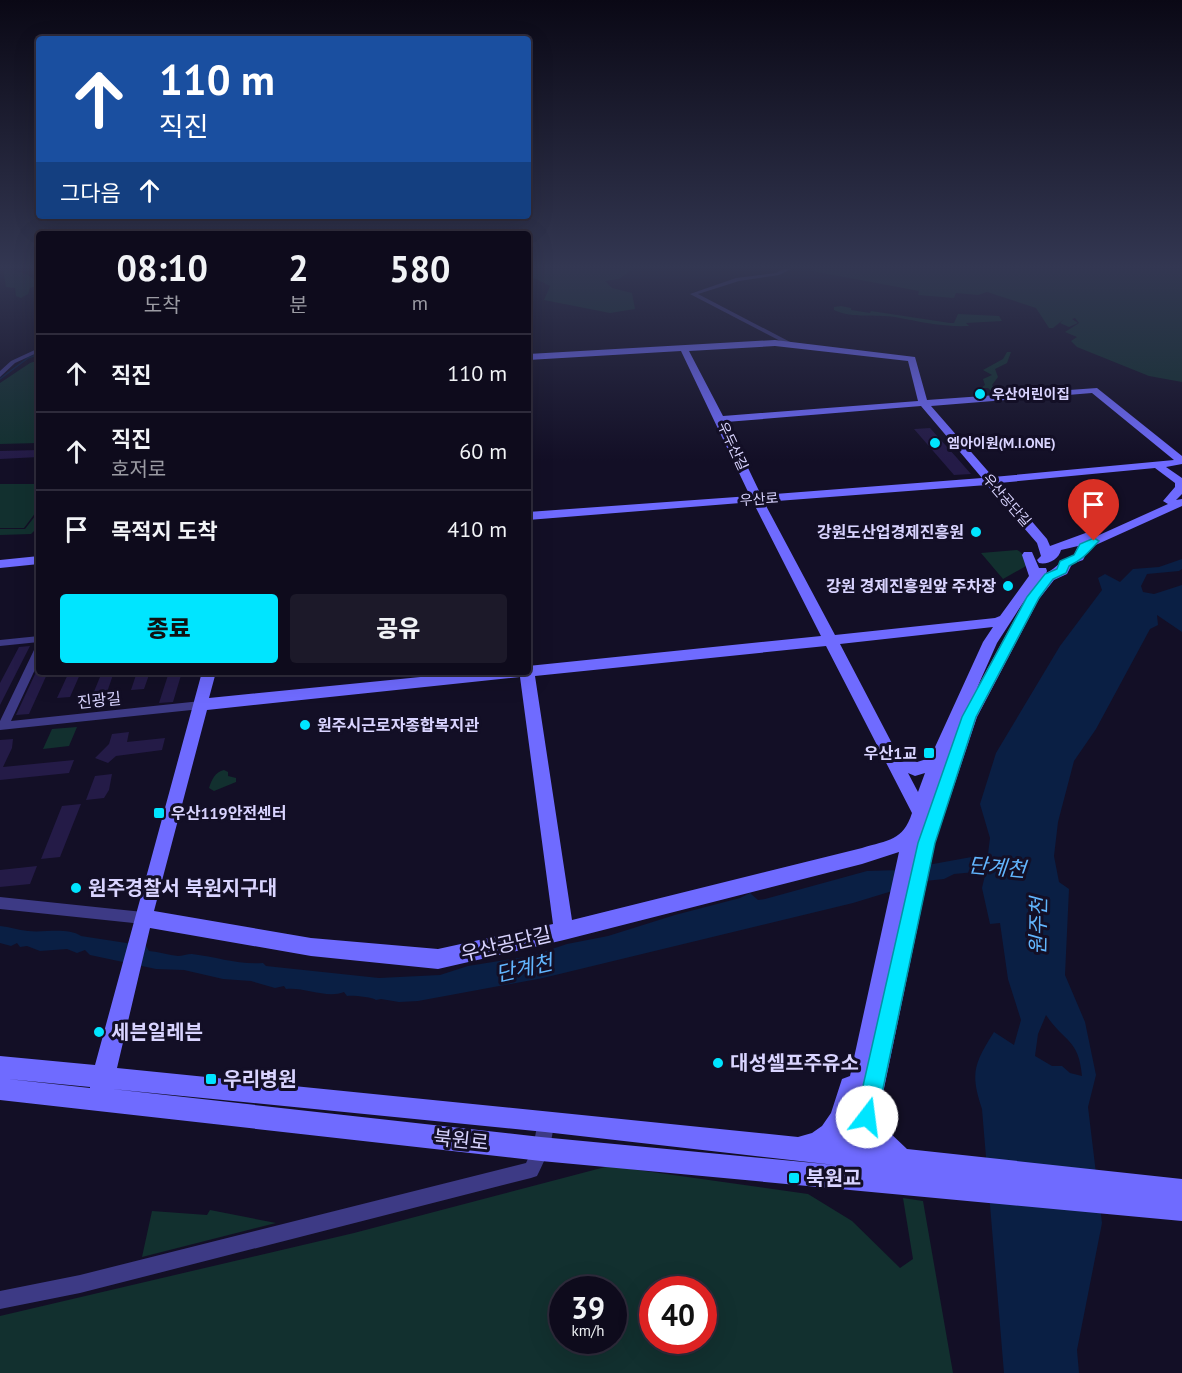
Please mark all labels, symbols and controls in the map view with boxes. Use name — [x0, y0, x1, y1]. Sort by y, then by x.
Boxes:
text: 110 m — [159, 52, 275, 107]
icon: ahead — [60, 60, 138, 138]
text: 직진 — [159, 109, 209, 143]
icon: ahead — [133, 174, 166, 207]
text: 그다음 — [60, 179, 121, 207]
text: 08:10 — [116, 244, 208, 291]
text: 2 — [288, 244, 309, 291]
text: 580 — [389, 245, 450, 292]
text: m — [412, 290, 428, 316]
text: 도착 — [144, 292, 181, 318]
text: 분 — [289, 292, 308, 318]
icon: ahead — [60, 357, 93, 390]
text: 110 m — [447, 359, 507, 387]
text: 직진 — [111, 361, 151, 389]
place label: 우산어린이집 — [992, 385, 1069, 403]
marker: 우산어린이집 — [973, 387, 987, 401]
street label: 우두산길 — [714, 419, 752, 473]
text: 직진 — [111, 425, 151, 453]
place label: 엠아이원(M.I.ONE) — [947, 434, 1056, 452]
icon: ahead — [60, 435, 93, 468]
marker: 엠아이원(M.I.ONE) — [928, 436, 942, 450]
text: 60 m — [459, 437, 507, 465]
text: 호저로 — [111, 456, 166, 482]
street label: 우산공단길 — [979, 470, 1035, 530]
pin — [1068, 479, 1119, 541]
icon: arrive — [1077, 488, 1110, 521]
street label: 우산로 — [739, 489, 779, 509]
icon: arrive — [60, 513, 93, 546]
text: 410 m — [447, 515, 507, 543]
text: 목적지 도착 — [111, 517, 218, 545]
place label: 강원도산업경제진흥원 — [817, 522, 964, 542]
marker: 강원도산업경제진흥원 — [969, 525, 983, 539]
place label: 강원 경제진흥원앞 주차장 — [826, 576, 996, 596]
marker: 강원 경제진흥원앞 주차장 — [1001, 579, 1015, 593]
button: 종료 — [60, 594, 278, 663]
button: 공유 — [290, 594, 507, 663]
street label: 진광길 — [76, 688, 122, 712]
place label: 원주시근로자종합복지관 — [317, 715, 479, 735]
marker: 원주시근로자종합복지관 — [298, 718, 312, 732]
place label: 우산1교 — [864, 743, 917, 763]
marker: 우산1교 — [922, 746, 936, 760]
place label: 우산119안전센터 — [171, 803, 287, 823]
marker: 우산119안전센터 — [152, 806, 166, 820]
water label: 단계천 — [967, 851, 1030, 883]
place label: 원주경찰서 북원지구대 — [88, 875, 277, 901]
marker: 원주경찰서 북원지구대 — [69, 881, 83, 895]
water label: 원주천 — [1024, 894, 1052, 955]
street label: 우산공단길 — [458, 921, 554, 967]
water label: 단계천 — [493, 948, 558, 988]
place label: 세븐일레븐 — [111, 1019, 203, 1045]
marker: 세븐일레븐 — [92, 1025, 106, 1039]
place label: 대성셀프주유소 — [730, 1050, 859, 1076]
marker: 대성셀프주유소 — [711, 1056, 725, 1070]
place label: 우리병원 — [223, 1066, 297, 1092]
marker: 우리병원 — [204, 1072, 218, 1086]
position arrow — [835, 1085, 899, 1149]
street label: 북원로 — [432, 1124, 490, 1156]
place label: 북원교 — [806, 1165, 861, 1191]
marker: 북원교 — [787, 1171, 801, 1185]
speed limit sign: 40 — [639, 1276, 717, 1354]
text: 39 — [571, 1288, 605, 1327]
text: km/h — [572, 1321, 604, 1340]

